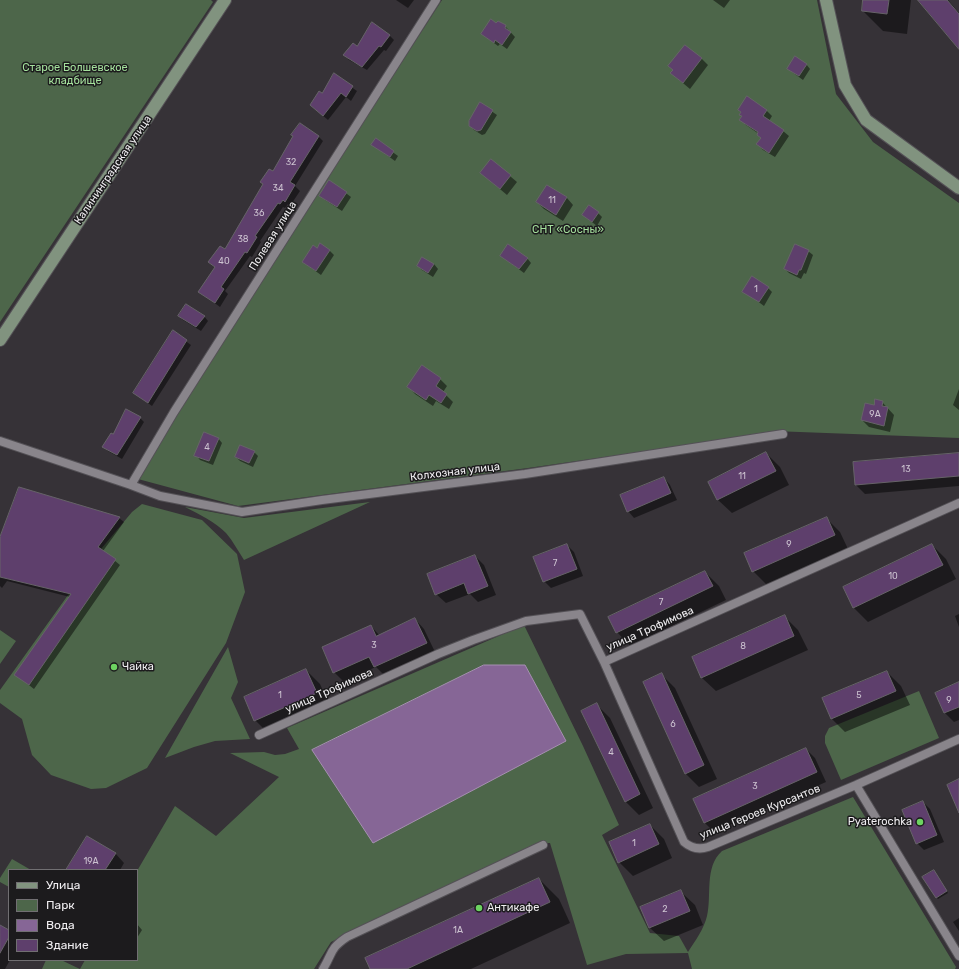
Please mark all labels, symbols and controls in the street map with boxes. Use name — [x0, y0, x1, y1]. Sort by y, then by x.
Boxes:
park label: Старое Болшевское кладбище — [22, 61, 128, 87]
street label: Калининградская улица — [72, 113, 154, 227]
house number: 32 — [286, 157, 296, 167]
house number: 34 — [273, 183, 283, 193]
house number: 11 — [548, 195, 556, 205]
street label: Полевая улица — [246, 199, 300, 273]
house number: 36 — [254, 208, 264, 218]
park label: СНТ «Сосны» — [532, 223, 604, 237]
house number: 38 — [237, 234, 249, 244]
house number: 40 — [218, 256, 230, 266]
house number: 1 — [754, 284, 758, 294]
house number: 9А — [869, 409, 881, 419]
house number: 4 — [204, 442, 210, 452]
street label: Колхозная улица — [409, 460, 501, 484]
house number: 13 — [901, 464, 911, 474]
house number: 11 — [738, 471, 746, 481]
house number: 9 — [786, 539, 792, 549]
house number: 7 — [553, 558, 557, 568]
house number: 10 — [888, 571, 898, 581]
house number: 7 — [659, 597, 663, 607]
street label: улица Трофимова — [604, 604, 696, 654]
house number: 3 — [371, 640, 377, 650]
house number: 8 — [740, 641, 746, 651]
place label: Чайка — [122, 660, 154, 674]
marker: Чайка — [109, 662, 119, 672]
street label: улица Трофимова — [283, 666, 375, 716]
house number: 1 — [278, 690, 282, 700]
house number: 5 — [856, 690, 862, 700]
house number: 9 — [946, 695, 952, 705]
house number: 6 — [670, 719, 676, 729]
house number: 4 — [608, 747, 614, 757]
house number: 3 — [752, 781, 758, 791]
street label: улица Героев Курсантов — [698, 782, 822, 842]
place label: Pyaterochka — [848, 815, 912, 829]
marker: Pyaterochka — [915, 817, 925, 827]
house number: 1 — [632, 838, 636, 848]
house number: 19А — [83, 856, 99, 866]
legend — [8, 869, 138, 961]
text: Улица — [46, 878, 80, 892]
text: Парк — [46, 898, 75, 912]
place label: Антикафе — [487, 901, 539, 915]
marker: Антикафе — [474, 903, 484, 913]
house number: 2 — [662, 904, 668, 914]
text: Вода — [46, 918, 75, 932]
house number: 1А — [453, 925, 463, 935]
text: Здание — [46, 938, 89, 952]

